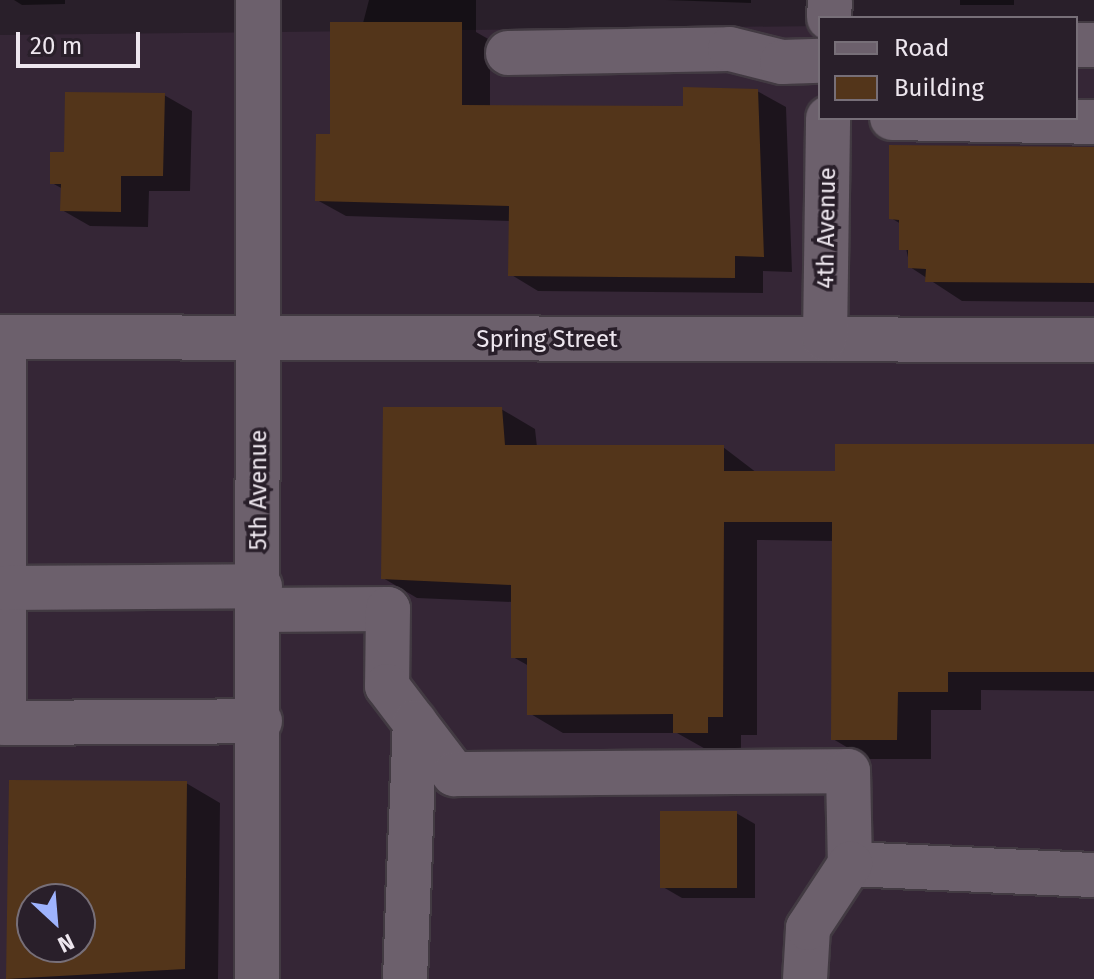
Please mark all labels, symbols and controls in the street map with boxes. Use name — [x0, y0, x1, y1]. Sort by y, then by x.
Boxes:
scale bar — [20, 16, 144, 66]
legend — [818, 16, 1078, 120]
text: 20 m — [30, 32, 82, 60]
text: Road — [894, 34, 949, 62]
text: Building — [894, 74, 984, 102]
street label: 4th Avenue — [812, 167, 842, 289]
street label: Spring Street — [476, 326, 618, 354]
street label: 5th Avenue — [245, 430, 273, 550]
north arrow — [16, 883, 96, 963]
text: N — [53, 928, 78, 959]

